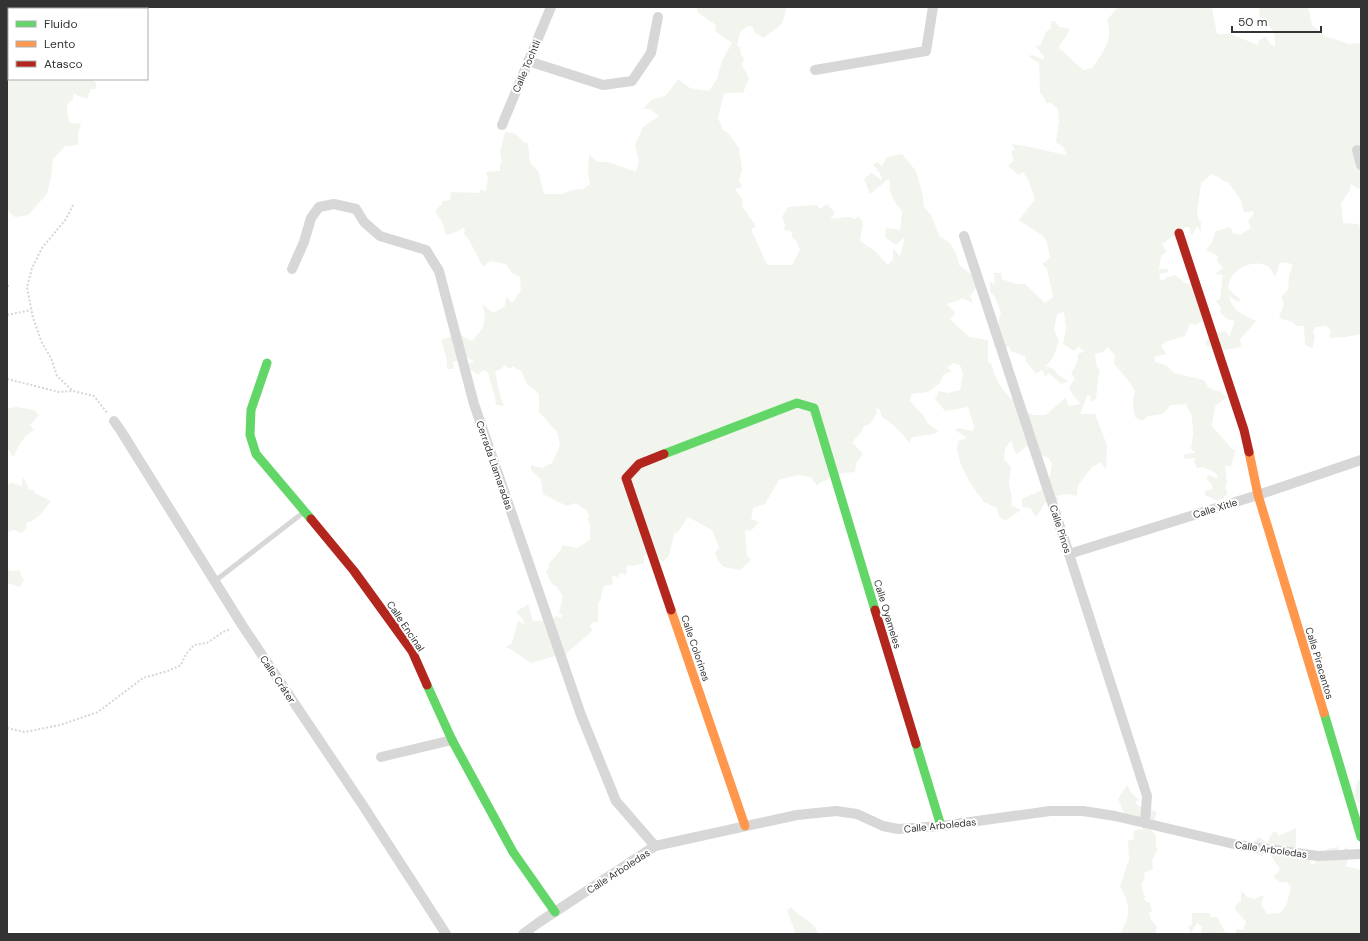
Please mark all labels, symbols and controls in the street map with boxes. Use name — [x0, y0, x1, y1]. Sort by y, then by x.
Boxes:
legend — [8, 8, 148, 80]
scale bar — [1232, 8, 1321, 34]
text: 50 m — [1238, 14, 1267, 30]
text: Fluido — [44, 16, 78, 32]
text: Lento — [44, 36, 75, 52]
street label: Calle Tochtli — [510, 38, 543, 95]
text: Atasco — [44, 56, 83, 72]
street label: Cerrada Llamaradas — [473, 419, 516, 511]
street label: Calle Xitle — [1191, 495, 1239, 521]
street label: Calle Pinos — [1047, 503, 1074, 555]
street label: Calle Oyameles — [871, 578, 904, 650]
street label: Calle Encinal — [384, 598, 427, 654]
street label: Calle Colorines — [678, 613, 713, 683]
street label: Calle Piracantos — [1302, 626, 1337, 701]
street label: Calle Cráter — [257, 653, 298, 706]
street label: Calle Arboledas — [903, 815, 977, 836]
street label: Calle Arboledas — [1234, 838, 1308, 861]
street label: Calle Arboledas — [584, 846, 652, 897]

